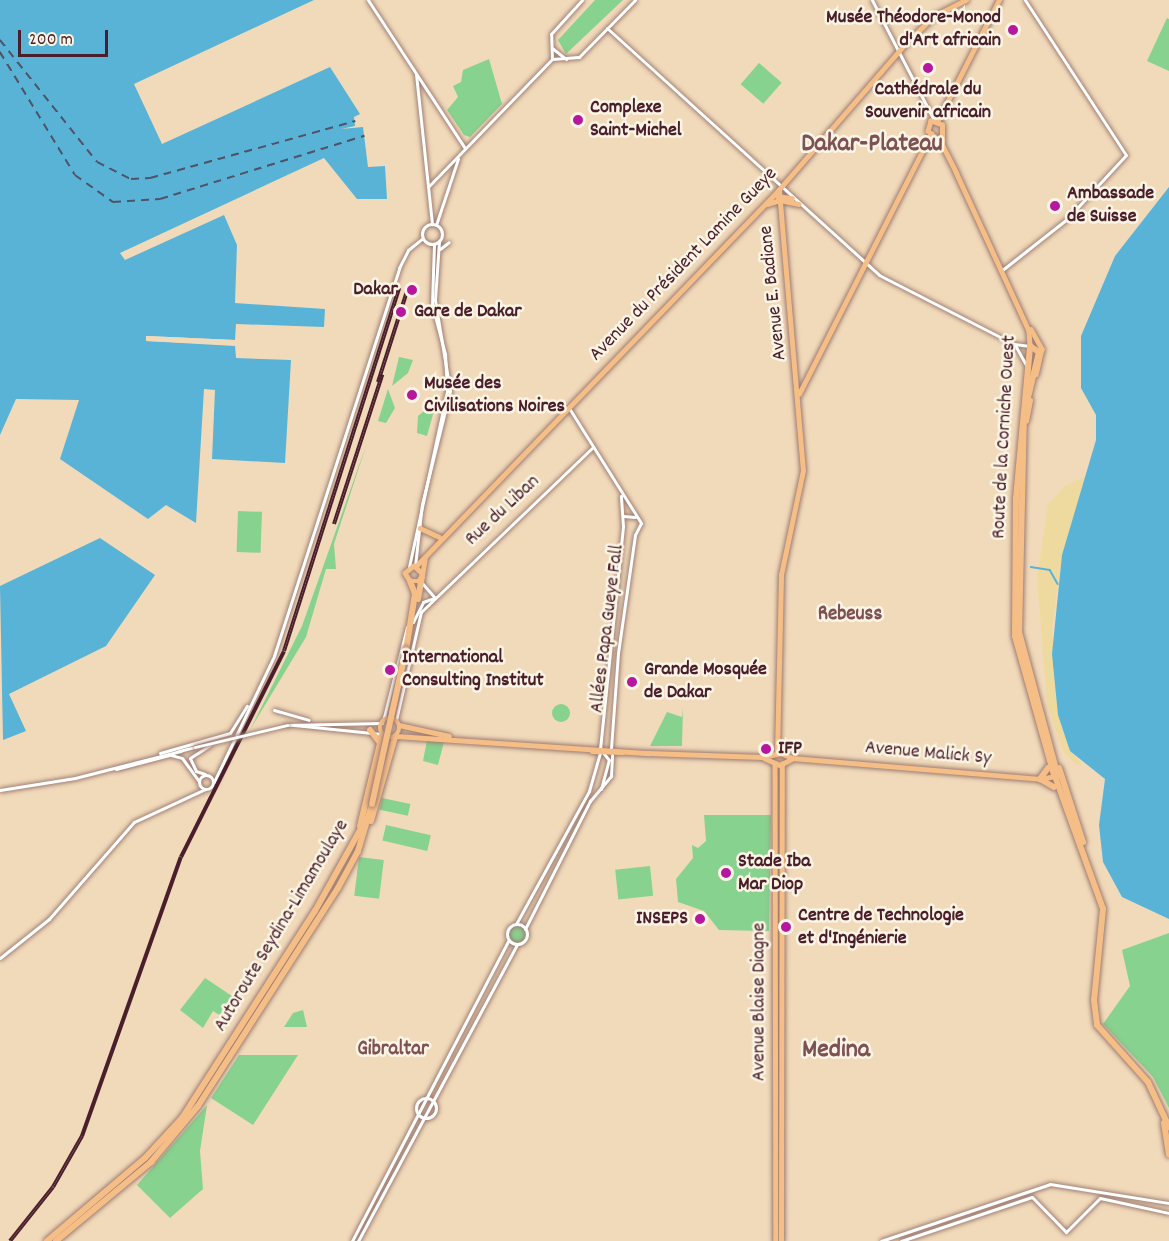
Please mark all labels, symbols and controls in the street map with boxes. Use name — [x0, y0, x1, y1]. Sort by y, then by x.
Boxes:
place label: Musée Théodore-Monod d'Art africain — [826, 6, 1001, 53]
scale bar — [21, 18, 111, 56]
marker: Musée Théodore-Monod d'Art africain — [1006, 23, 1020, 37]
text: 200 m — [29, 28, 73, 53]
marker: Cathédrale du Souvenir africain — [921, 61, 935, 75]
place label: Cathédrale du Souvenir africain — [865, 78, 991, 125]
place label: Complexe Saint-Michel — [590, 96, 681, 143]
marker: Complexe Saint-Michel — [571, 113, 585, 127]
district label: Dakar-Plateau — [801, 129, 943, 161]
street label: Avenue du Président Lamine Gueye — [585, 163, 783, 367]
place label: Ambassade de Suisse — [1067, 183, 1154, 230]
marker: Ambassade de Suisse — [1048, 199, 1062, 213]
street label: Avenue E. Badiane — [755, 224, 793, 362]
place label: Dakar — [353, 278, 398, 302]
marker: Dakar — [403, 281, 421, 299]
place label: Gare de Dakar — [414, 300, 522, 324]
marker: Gare de Dakar — [392, 303, 410, 321]
street label: Route de la Corniche Ouest — [988, 335, 1022, 539]
place label: Musée des Civilisations Noires — [424, 372, 565, 419]
marker: Musée des Civilisations Noires — [405, 388, 419, 402]
street label: Rue du Liban — [461, 470, 545, 552]
street label: Allées Papa Gueye Fall — [586, 544, 630, 714]
district label: Rebeuss — [818, 602, 882, 628]
place label: International Consulting Institut — [402, 646, 544, 693]
place label: Grande Mosquée de Dakar — [644, 658, 767, 705]
marker: International Consulting Institut — [383, 663, 397, 677]
marker: Grande Mosquée de Dakar — [625, 675, 639, 689]
place label: IFP — [778, 737, 802, 761]
street label: Avenue Malick Sy — [864, 737, 992, 771]
marker: IFP — [759, 742, 773, 756]
street label: Autoroute Seydina-Limamoulaye — [209, 816, 355, 1036]
place label: Stade Iba Mar Diop — [738, 850, 811, 897]
marker: Stade Iba Mar Diop — [719, 866, 733, 880]
place label: Centre de Technologie et d'Ingénierie — [798, 904, 964, 951]
place label: INSEPS — [636, 907, 688, 931]
marker: INSEPS — [693, 912, 707, 926]
marker: Centre de Technologie et d'Ingénierie — [779, 920, 793, 934]
street label: Avenue Blaise Diagne — [748, 923, 772, 1081]
district label: Medina — [802, 1035, 870, 1067]
district label: Gibraltar — [357, 1037, 429, 1063]

